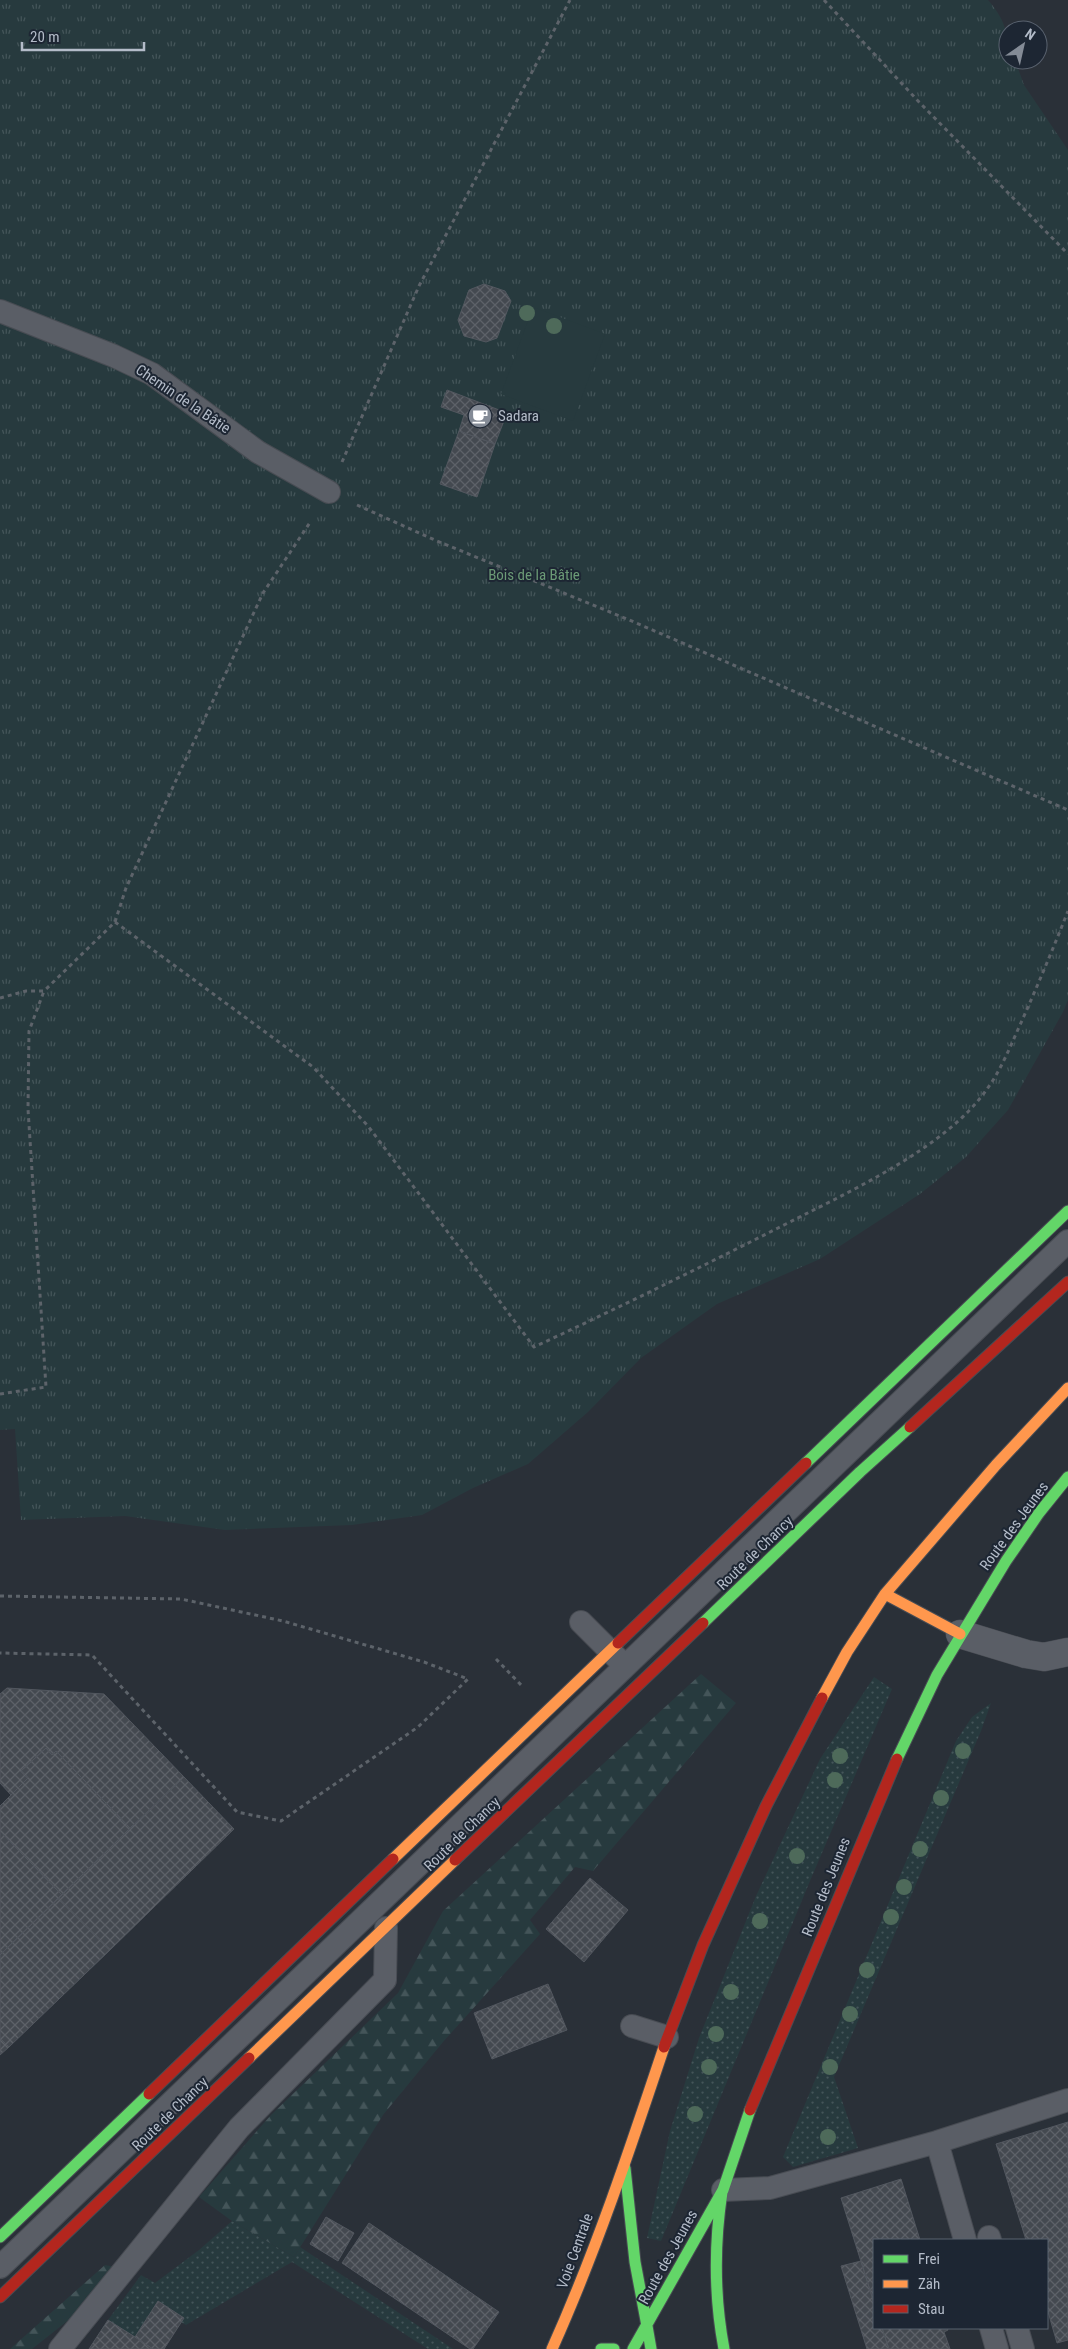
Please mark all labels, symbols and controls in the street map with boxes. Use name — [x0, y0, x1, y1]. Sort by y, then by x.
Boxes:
scale bar — [22, 20, 145, 52]
north arrow — [998, 20, 1048, 70]
text: N — [1022, 25, 1038, 43]
text: 20 m — [30, 28, 60, 46]
street label: Chemin de la Bâtie — [132, 361, 234, 437]
cafe icon: Sadara — [467, 403, 493, 429]
place label: Sadara — [498, 407, 539, 425]
park label: Bois de la Bâtie — [488, 566, 580, 584]
street label: Route des Jeunes — [976, 1478, 1052, 1574]
street label: Route de Chancy — [713, 1512, 797, 1594]
street label: Route de Chancy — [420, 1793, 504, 1875]
street label: Route des Jeunes — [798, 1835, 854, 1939]
street label: Route de Chancy — [128, 2073, 212, 2155]
street label: Route des Jeunes — [635, 2207, 701, 2307]
street label: Voie Centrale — [553, 2211, 597, 2291]
legend — [873, 2239, 1048, 2329]
text: Frei — [918, 2250, 940, 2268]
text: Zäh — [918, 2275, 940, 2293]
text: Stau — [918, 2300, 945, 2318]

